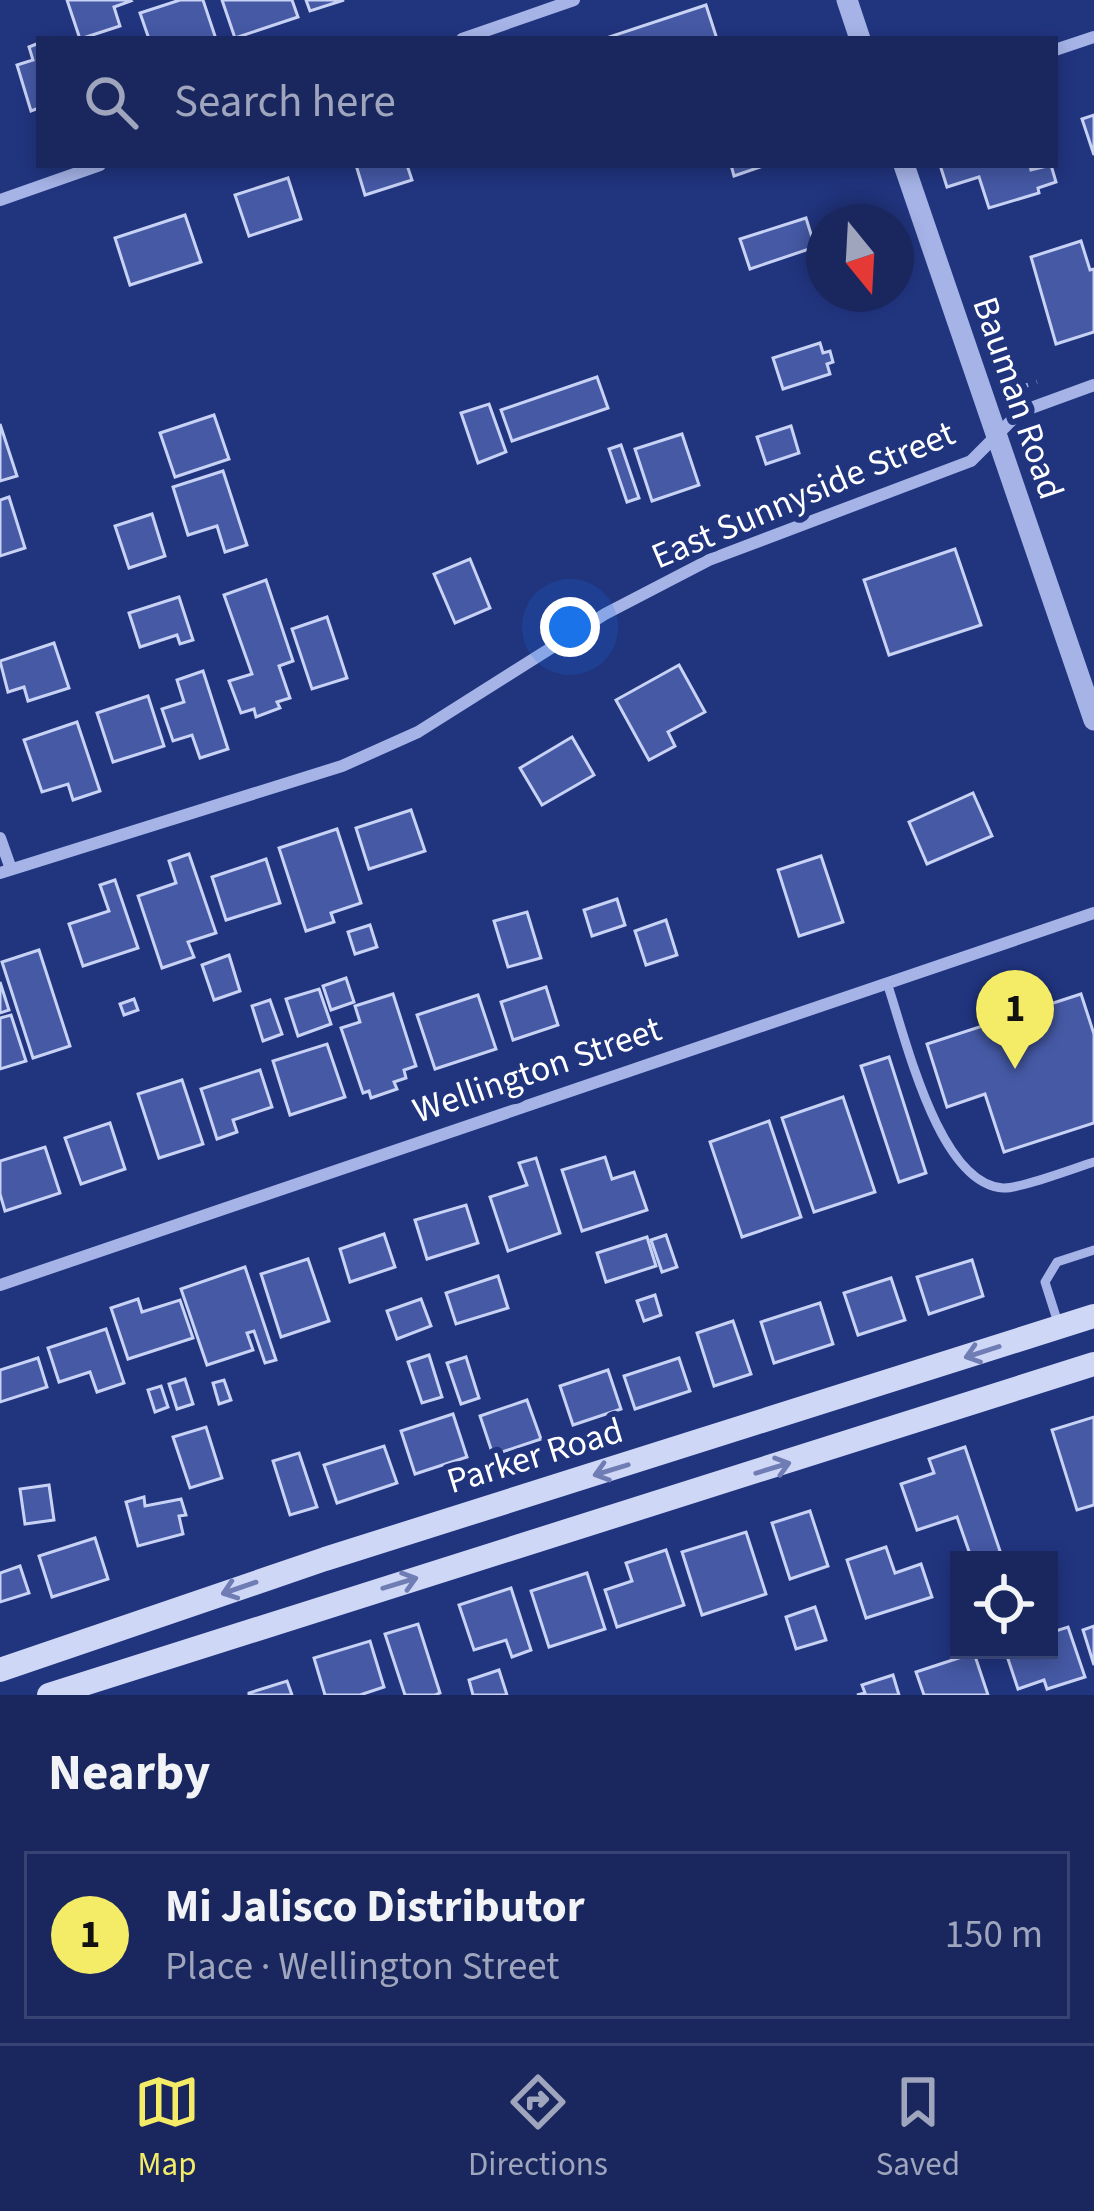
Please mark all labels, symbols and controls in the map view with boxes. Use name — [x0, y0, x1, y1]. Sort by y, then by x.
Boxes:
search box — [36, 36, 1058, 168]
icon: search — [78, 69, 144, 135]
text: Search here — [174, 70, 396, 134]
north arrow — [806, 204, 914, 312]
street label: Bauman Road — [960, 290, 1076, 506]
street label: East Sunnyside Street — [643, 408, 963, 582]
your location — [540, 597, 600, 657]
pin: 1 — [976, 970, 1054, 1069]
street label: Wellington Street — [406, 1004, 668, 1136]
one-way arrow — [964, 1342, 1002, 1364]
street label: Parker Road — [441, 1405, 629, 1507]
one-way arrow — [753, 1455, 791, 1477]
one-way arrow — [593, 1460, 631, 1482]
map controls — [950, 1551, 1058, 1659]
button: locate — [950, 1551, 1058, 1659]
one-way arrow — [380, 1570, 418, 1592]
one-way arrow — [221, 1579, 259, 1601]
text: Nearby — [48, 1737, 210, 1809]
text: Mi Jalisco Distributor — [165, 1875, 585, 1939]
text: 1 — [80, 1907, 100, 1963]
text: 150 m — [945, 1907, 1043, 1963]
text: Place · Wellington Street — [165, 1939, 559, 1995]
tab: Map — [134, 2069, 200, 2188]
tab: Directions — [468, 2069, 608, 2188]
tab: Saved — [876, 2069, 960, 2188]

